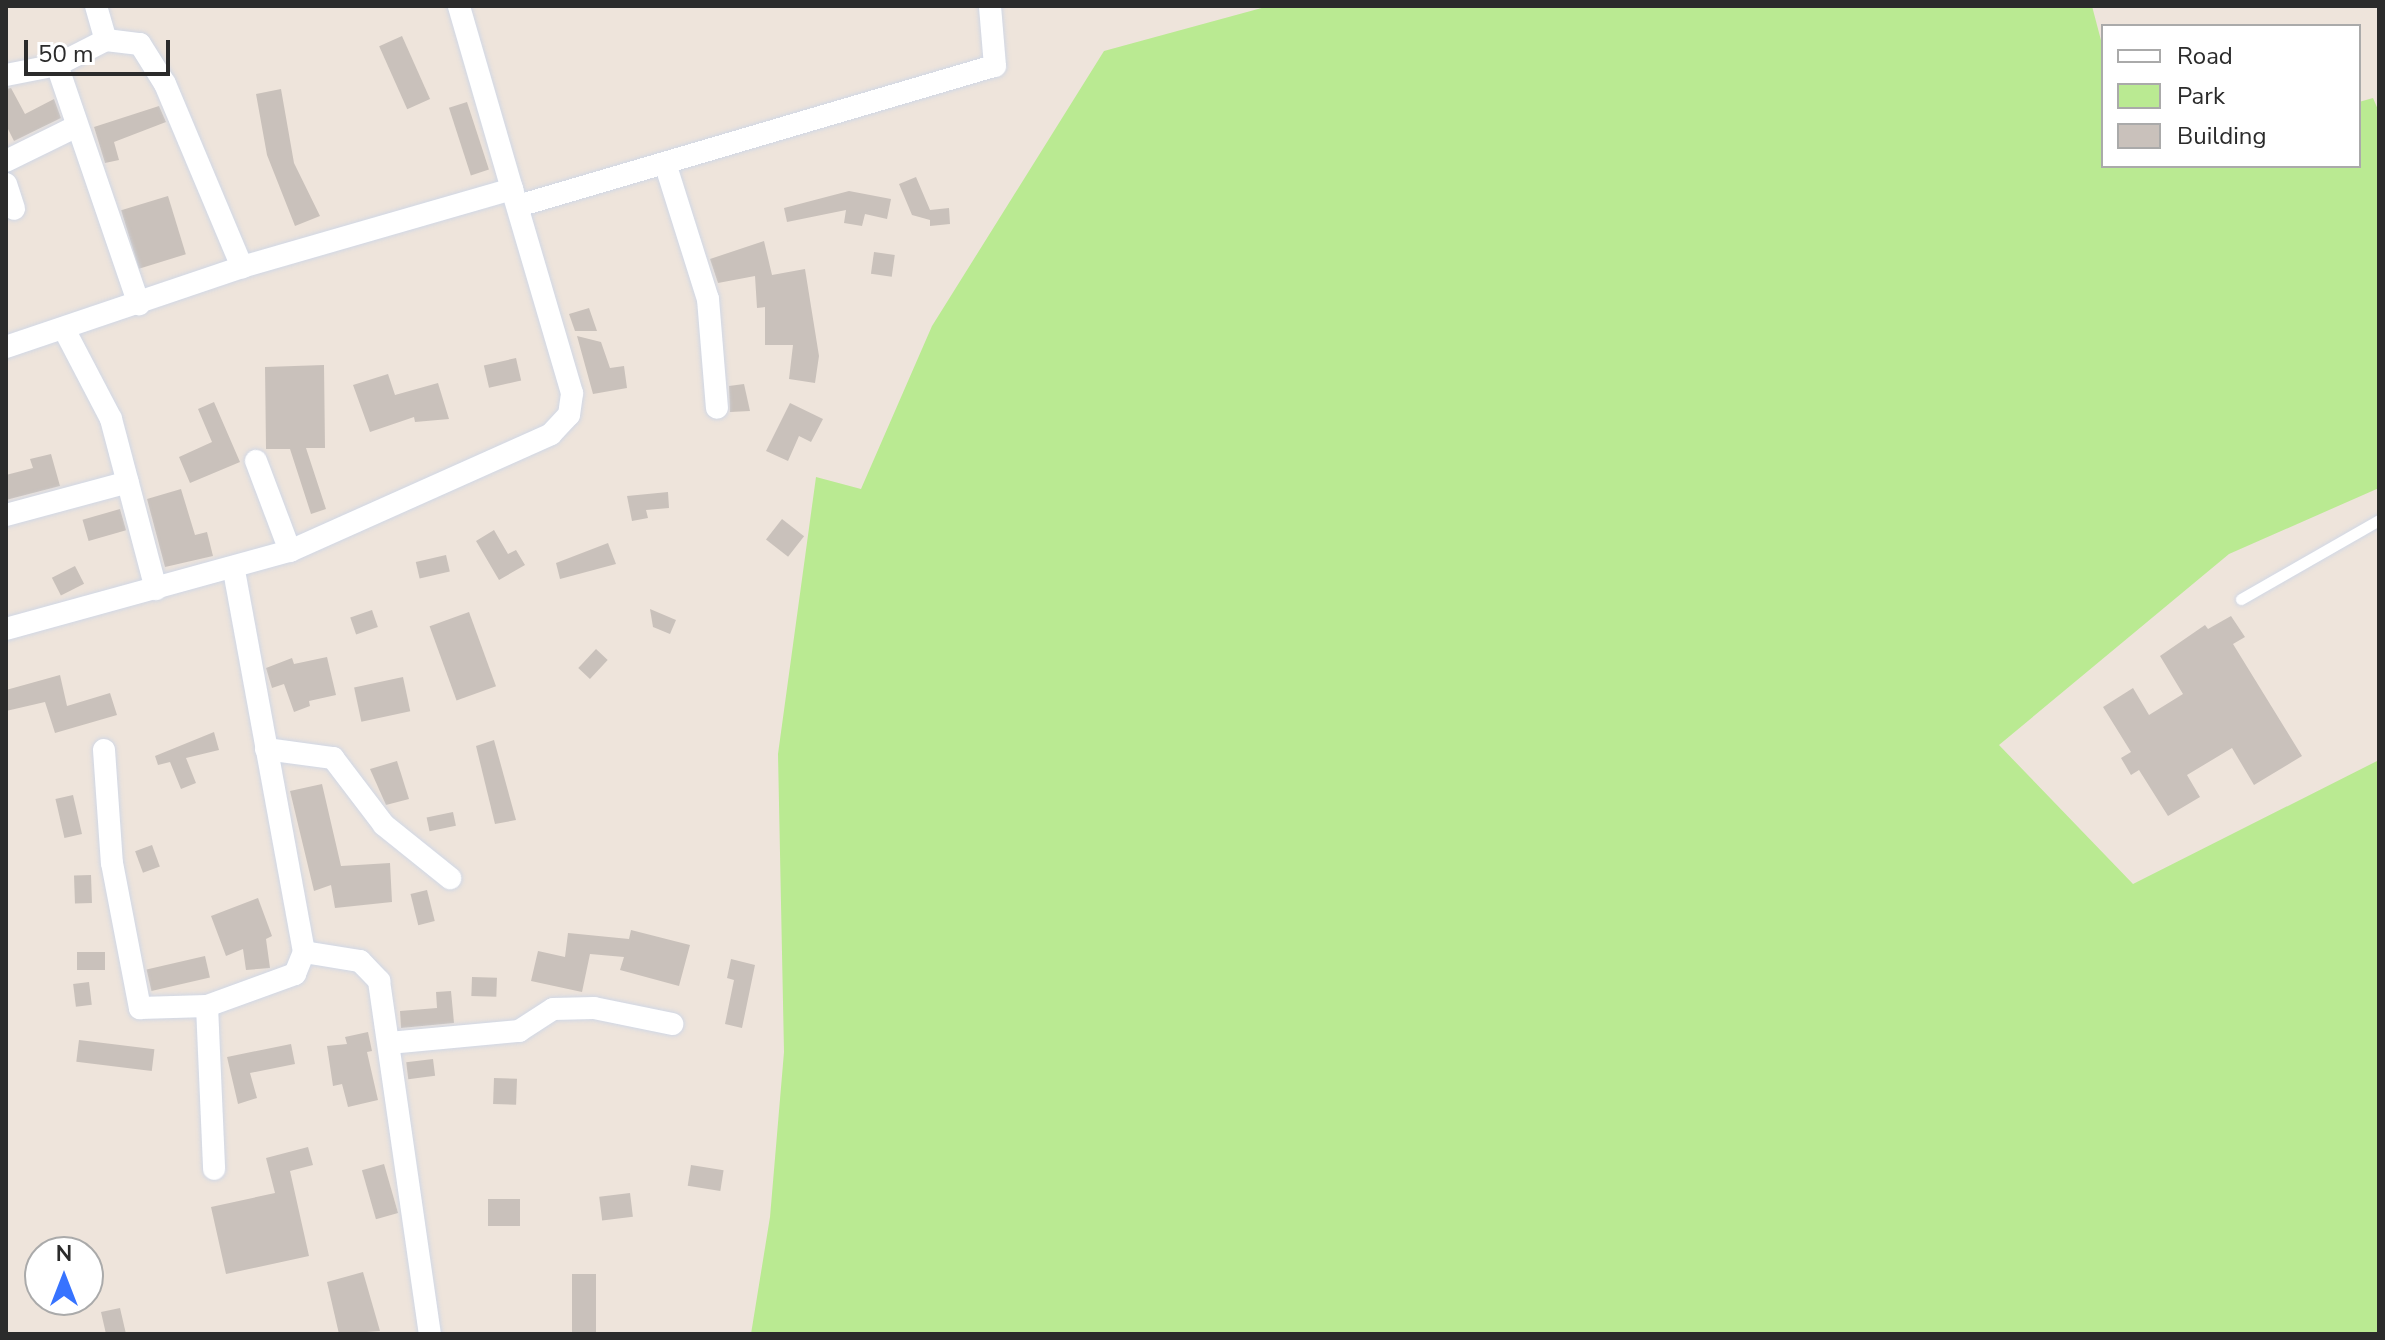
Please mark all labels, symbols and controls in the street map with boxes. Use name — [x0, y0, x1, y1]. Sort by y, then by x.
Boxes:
scale bar — [28, 24, 174, 74]
legend — [2101, 24, 2361, 168]
text: 50 m — [38, 38, 94, 70]
text: Road — [2177, 40, 2233, 72]
text: Park — [2177, 80, 2225, 112]
text: Building — [2177, 120, 2267, 152]
north arrow — [24, 1236, 104, 1316]
text: N — [56, 1239, 72, 1269]

